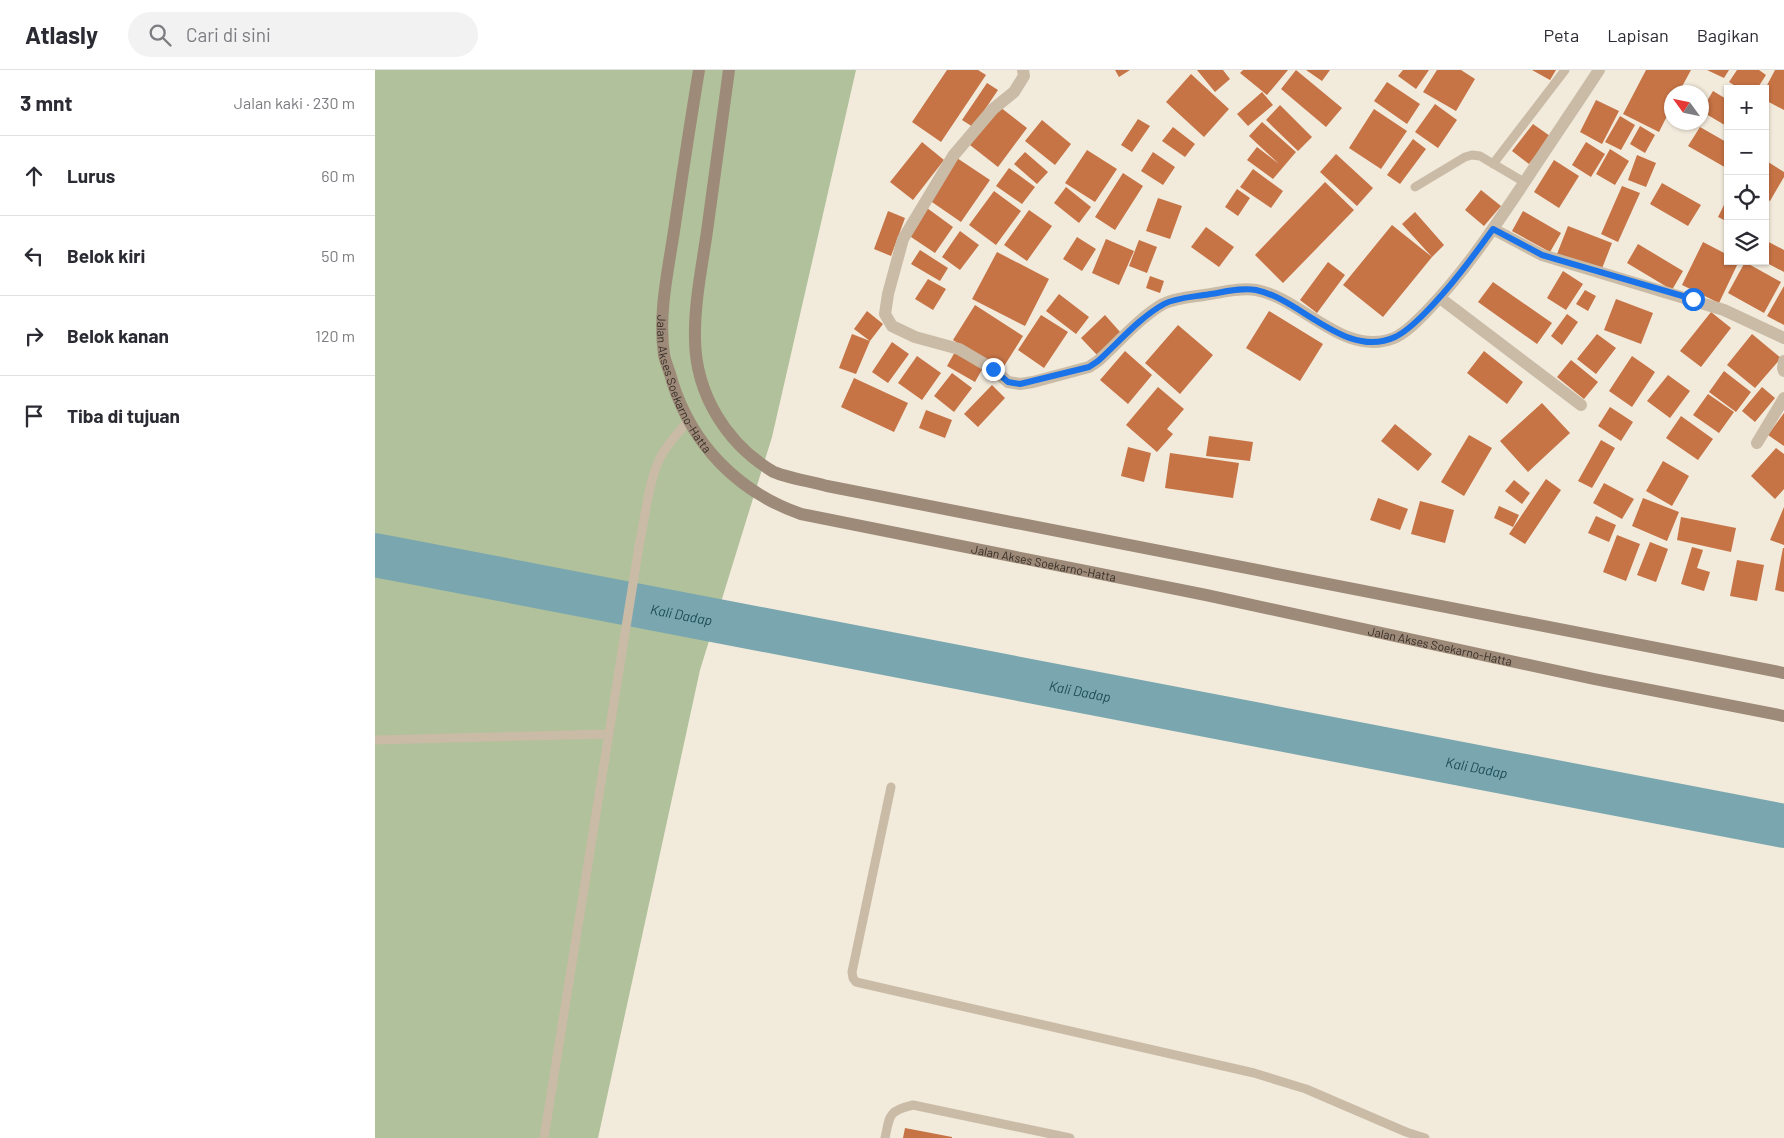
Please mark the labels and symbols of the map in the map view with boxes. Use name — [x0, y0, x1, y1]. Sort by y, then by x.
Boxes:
north arrow — [1664, 85, 1709, 130]
route start — [1682, 288, 1705, 311]
street label: Jalan Akses Soekarno-Hatta — [655, 314, 715, 455]
route end — [982, 358, 1005, 381]
street label: Jalan Akses Soekarno-Hatta — [970, 541, 1117, 584]
water label: Kali Dadap — [649, 600, 714, 628]
street label: Jalan Akses Soekarno-Hatta — [1367, 623, 1514, 668]
water label: Kali Dadap — [1048, 676, 1112, 705]
water label: Kali Dadap — [1444, 753, 1509, 781]

